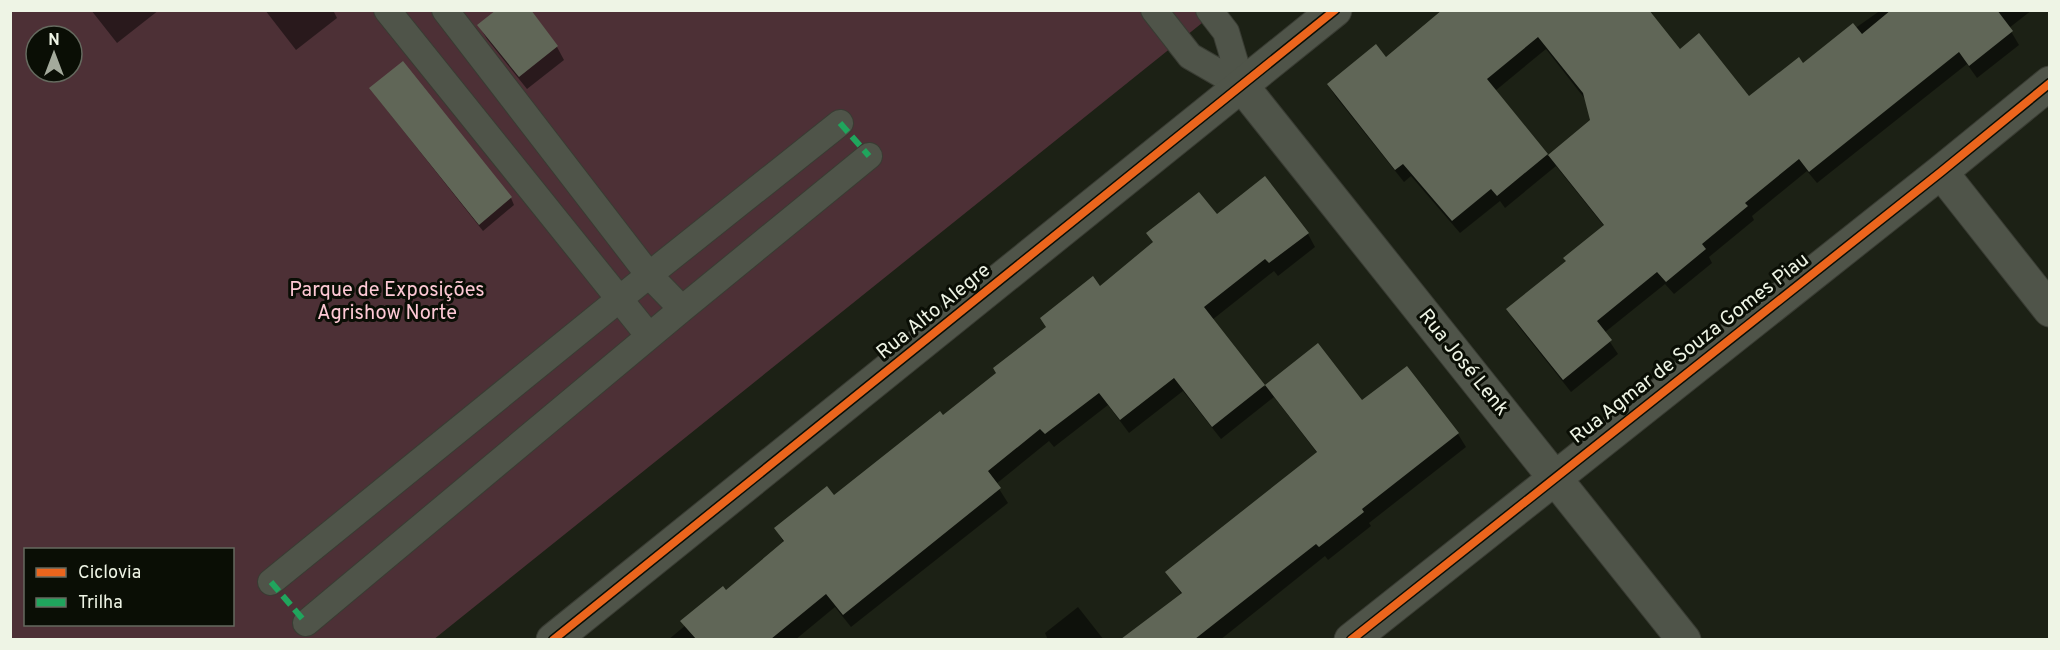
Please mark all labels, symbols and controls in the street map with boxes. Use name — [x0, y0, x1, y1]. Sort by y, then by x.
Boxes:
north arrow — [24, 24, 84, 84]
text: N — [48, 31, 60, 51]
street label: Rua Agmar de Souza Gomes Piau — [1565, 248, 1815, 450]
street label: Rua Alto Alegre — [872, 258, 996, 366]
park label: Parque de Exposições Agrishow Norte — [289, 278, 485, 327]
street label: Rua José Lenk — [1412, 304, 1514, 422]
legend — [24, 548, 234, 626]
text: Ciclovia — [78, 562, 141, 585]
text: Trilha — [78, 592, 123, 615]

